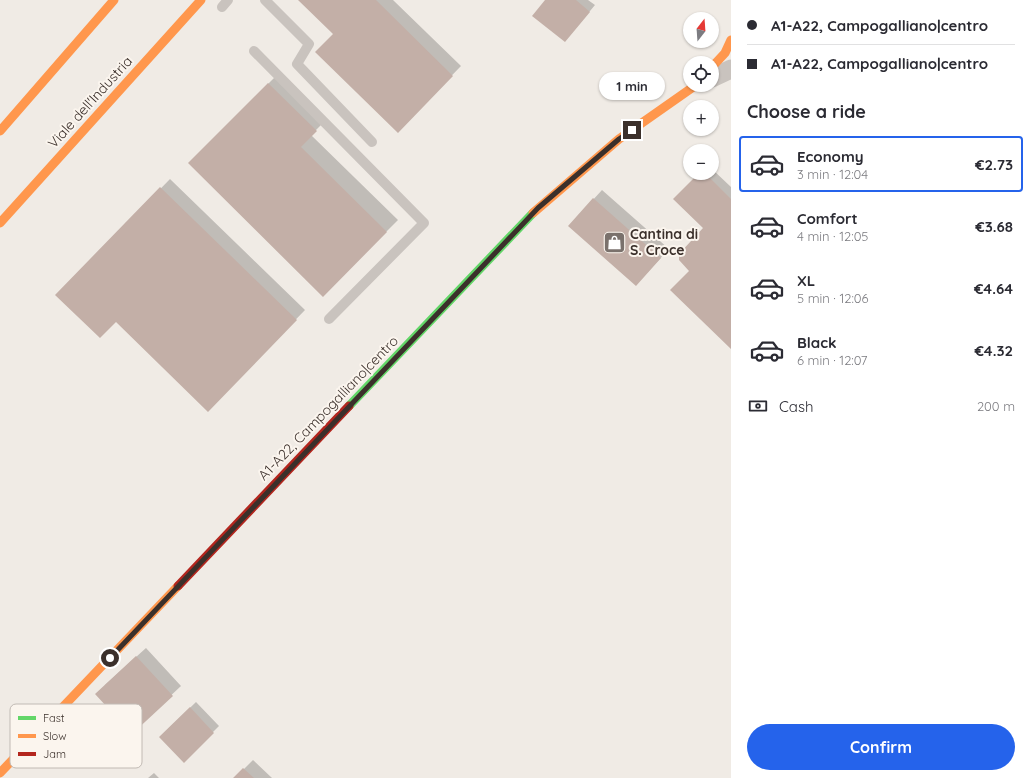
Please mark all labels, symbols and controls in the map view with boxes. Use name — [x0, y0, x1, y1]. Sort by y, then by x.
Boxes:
north arrow — [683, 12, 719, 48]
map controls — [683, 12, 719, 180]
text: A1-A22, Campogalliano|centro — [771, 16, 988, 35]
street label: Viale dell'Industria — [44, 52, 136, 152]
text: A1-A22, Campogalliano|centro — [771, 54, 988, 73]
button: locate — [683, 56, 719, 92]
callout: 1 min — [599, 72, 665, 100]
text: 1 min — [616, 78, 648, 94]
button: + — [683, 100, 719, 136]
text: Choose a ride — [747, 100, 866, 123]
route end — [623, 121, 641, 139]
button: − — [683, 144, 719, 180]
icon: car — [749, 146, 785, 182]
text: Economy — [797, 147, 864, 166]
text: €2.73 — [975, 155, 1013, 174]
text: 3 min · 12:04 — [797, 166, 868, 182]
icon: car — [749, 208, 785, 244]
text: Comfort — [797, 209, 858, 228]
text: €3.68 — [975, 217, 1013, 236]
place label: Cantina di S. Croce — [630, 225, 698, 259]
text: 4 min · 12:05 — [797, 228, 868, 244]
shop icon: Cantina di S. Croce — [602, 229, 628, 255]
icon: car — [749, 270, 785, 306]
text: XL — [797, 271, 815, 290]
text: €4.64 — [974, 279, 1013, 298]
text: 5 min · 12:06 — [797, 290, 869, 306]
street label: A1-A22, Campogalliano|centro — [254, 332, 402, 484]
icon: car — [749, 332, 785, 368]
text: Black — [797, 333, 837, 352]
text: €4.32 — [974, 341, 1013, 360]
text: 6 min · 12:07 — [797, 352, 867, 368]
icon: cash — [747, 395, 769, 417]
text: Cash — [779, 397, 813, 416]
text: 200 m — [977, 398, 1015, 414]
route start — [101, 649, 119, 667]
legend — [10, 704, 142, 768]
text: Fast — [43, 711, 65, 725]
button: Confirm — [747, 724, 1015, 770]
text: Slow — [43, 729, 67, 743]
text: Jam — [43, 747, 66, 761]

